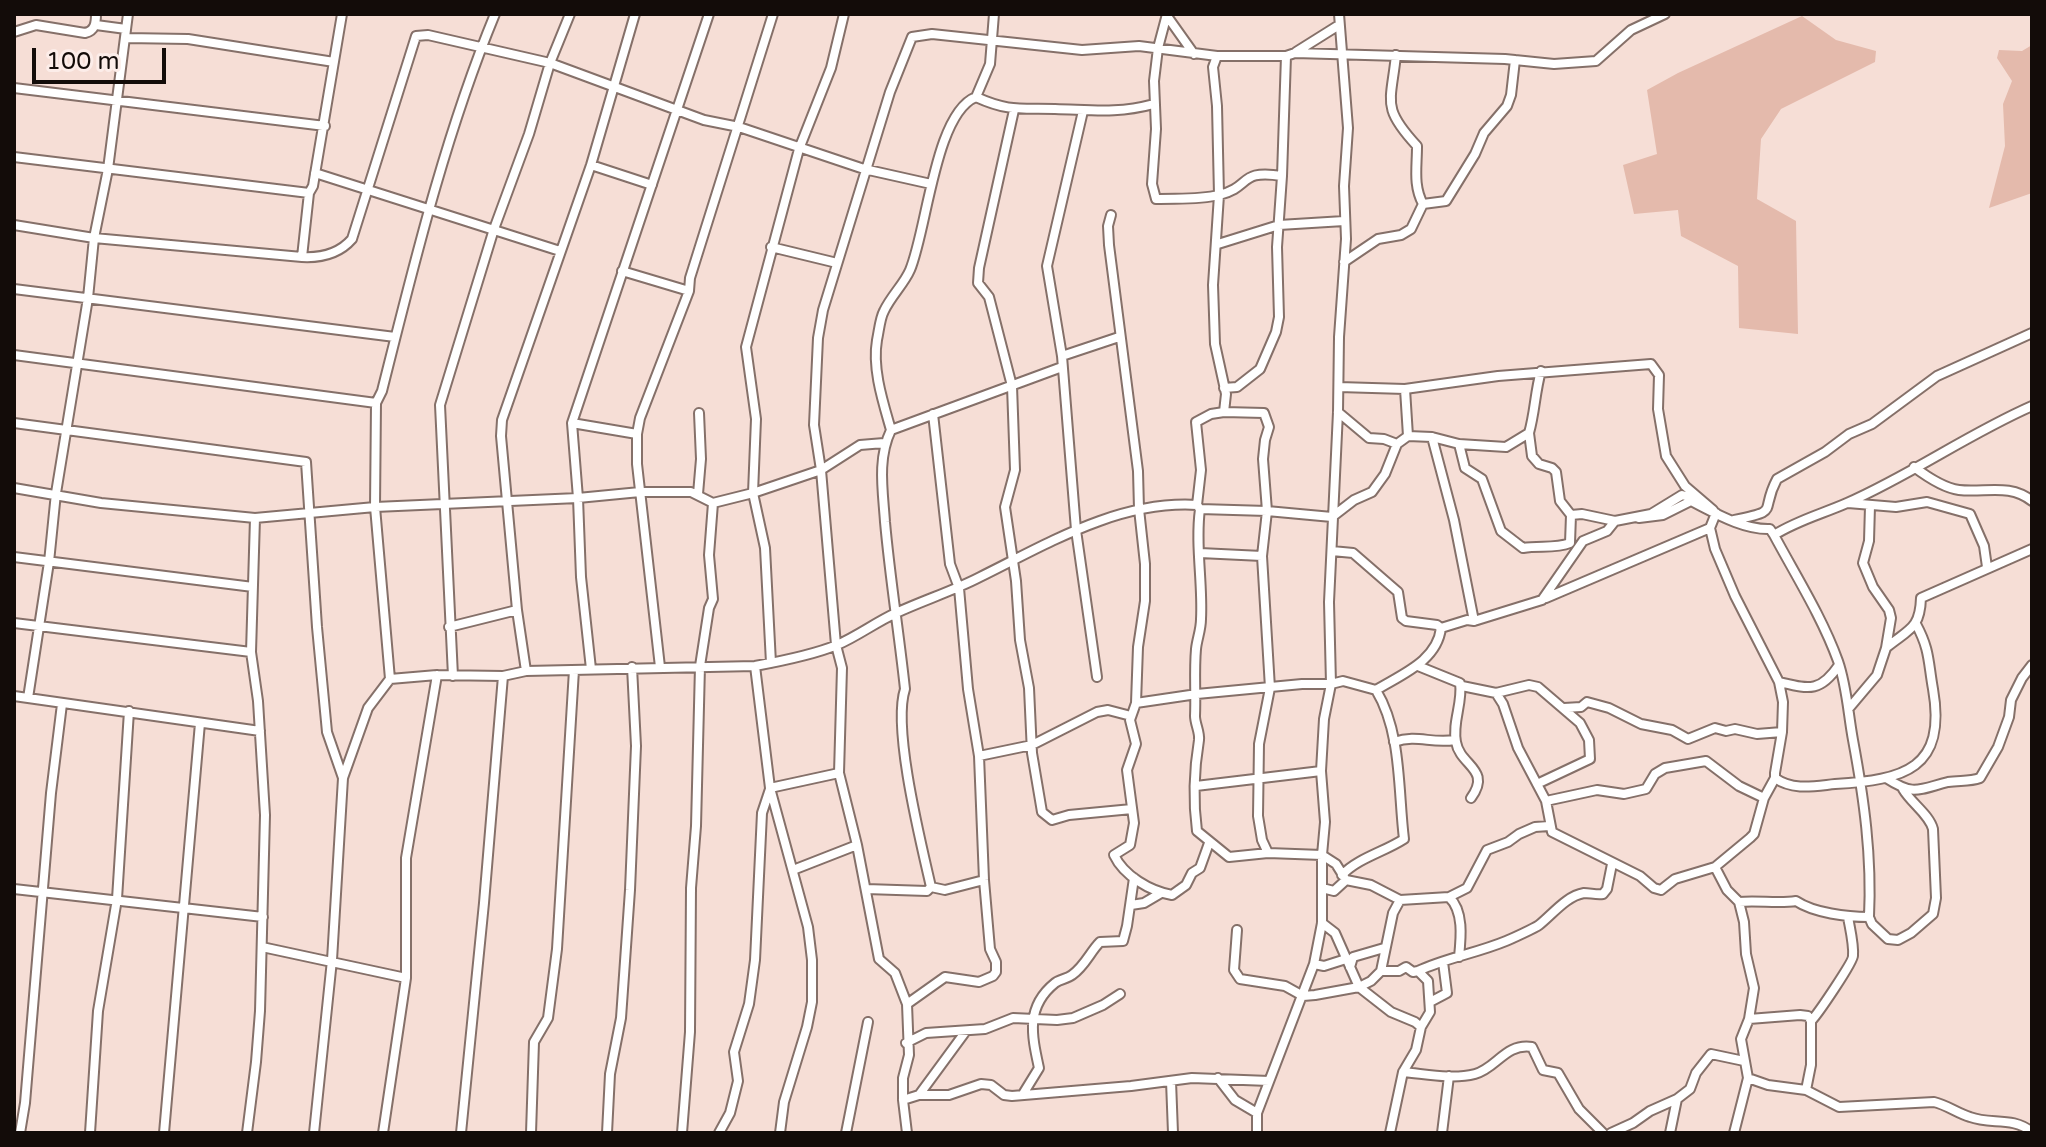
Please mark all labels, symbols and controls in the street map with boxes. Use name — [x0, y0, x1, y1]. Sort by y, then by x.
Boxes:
scale bar — [36, 32, 170, 82]
text: 100 m — [46, 47, 120, 76]

